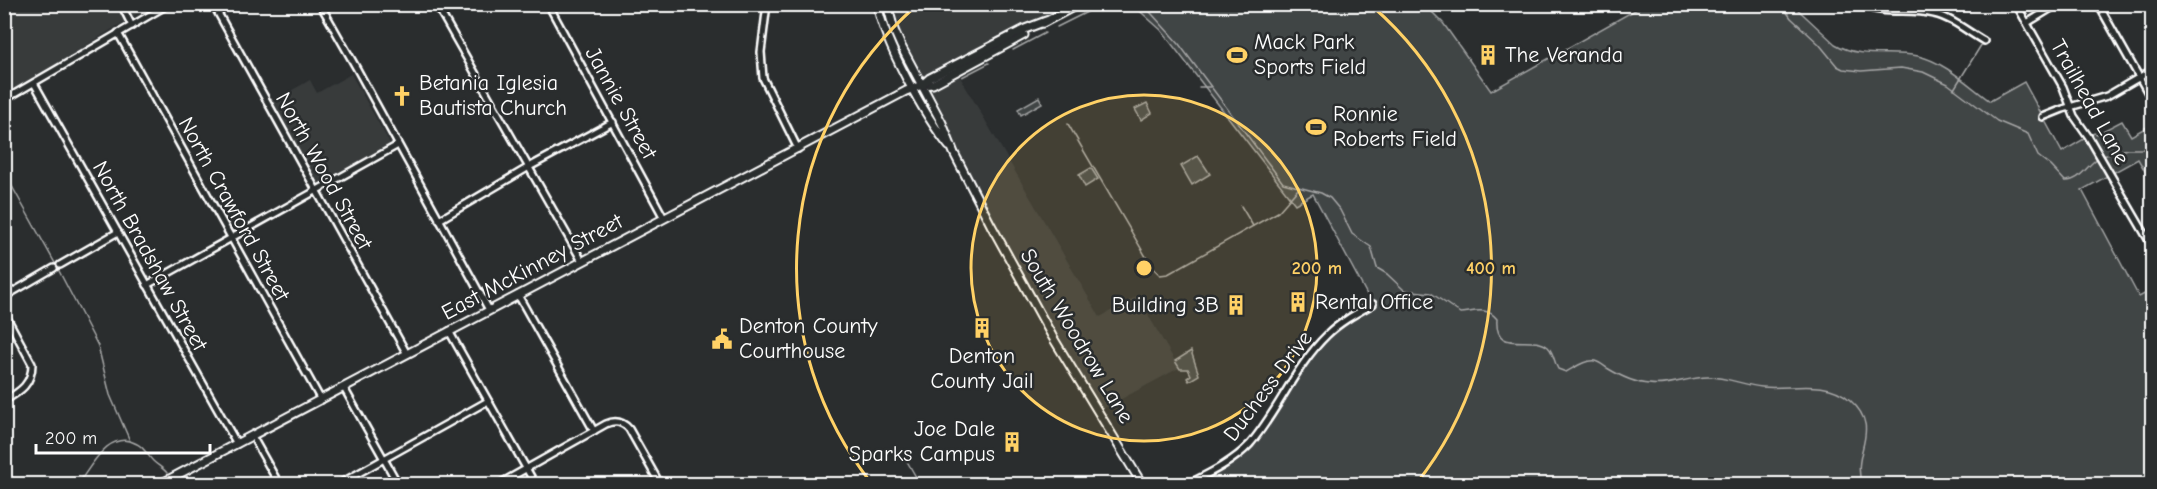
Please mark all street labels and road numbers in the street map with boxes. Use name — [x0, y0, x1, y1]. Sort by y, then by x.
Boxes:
street label: Trailhead Lane — [2045, 35, 2135, 169]
street label: Jannie Street — [580, 42, 663, 164]
street label: North Wood Street — [270, 88, 378, 255]
street label: North Crawford Street — [173, 113, 296, 306]
street label: North Bradshaw Street — [87, 156, 213, 356]
street label: East McKinney Street — [437, 208, 628, 326]
street label: South Woodrow Lane — [1015, 244, 1139, 428]
street label: Duchess Drive — [1218, 326, 1318, 446]

